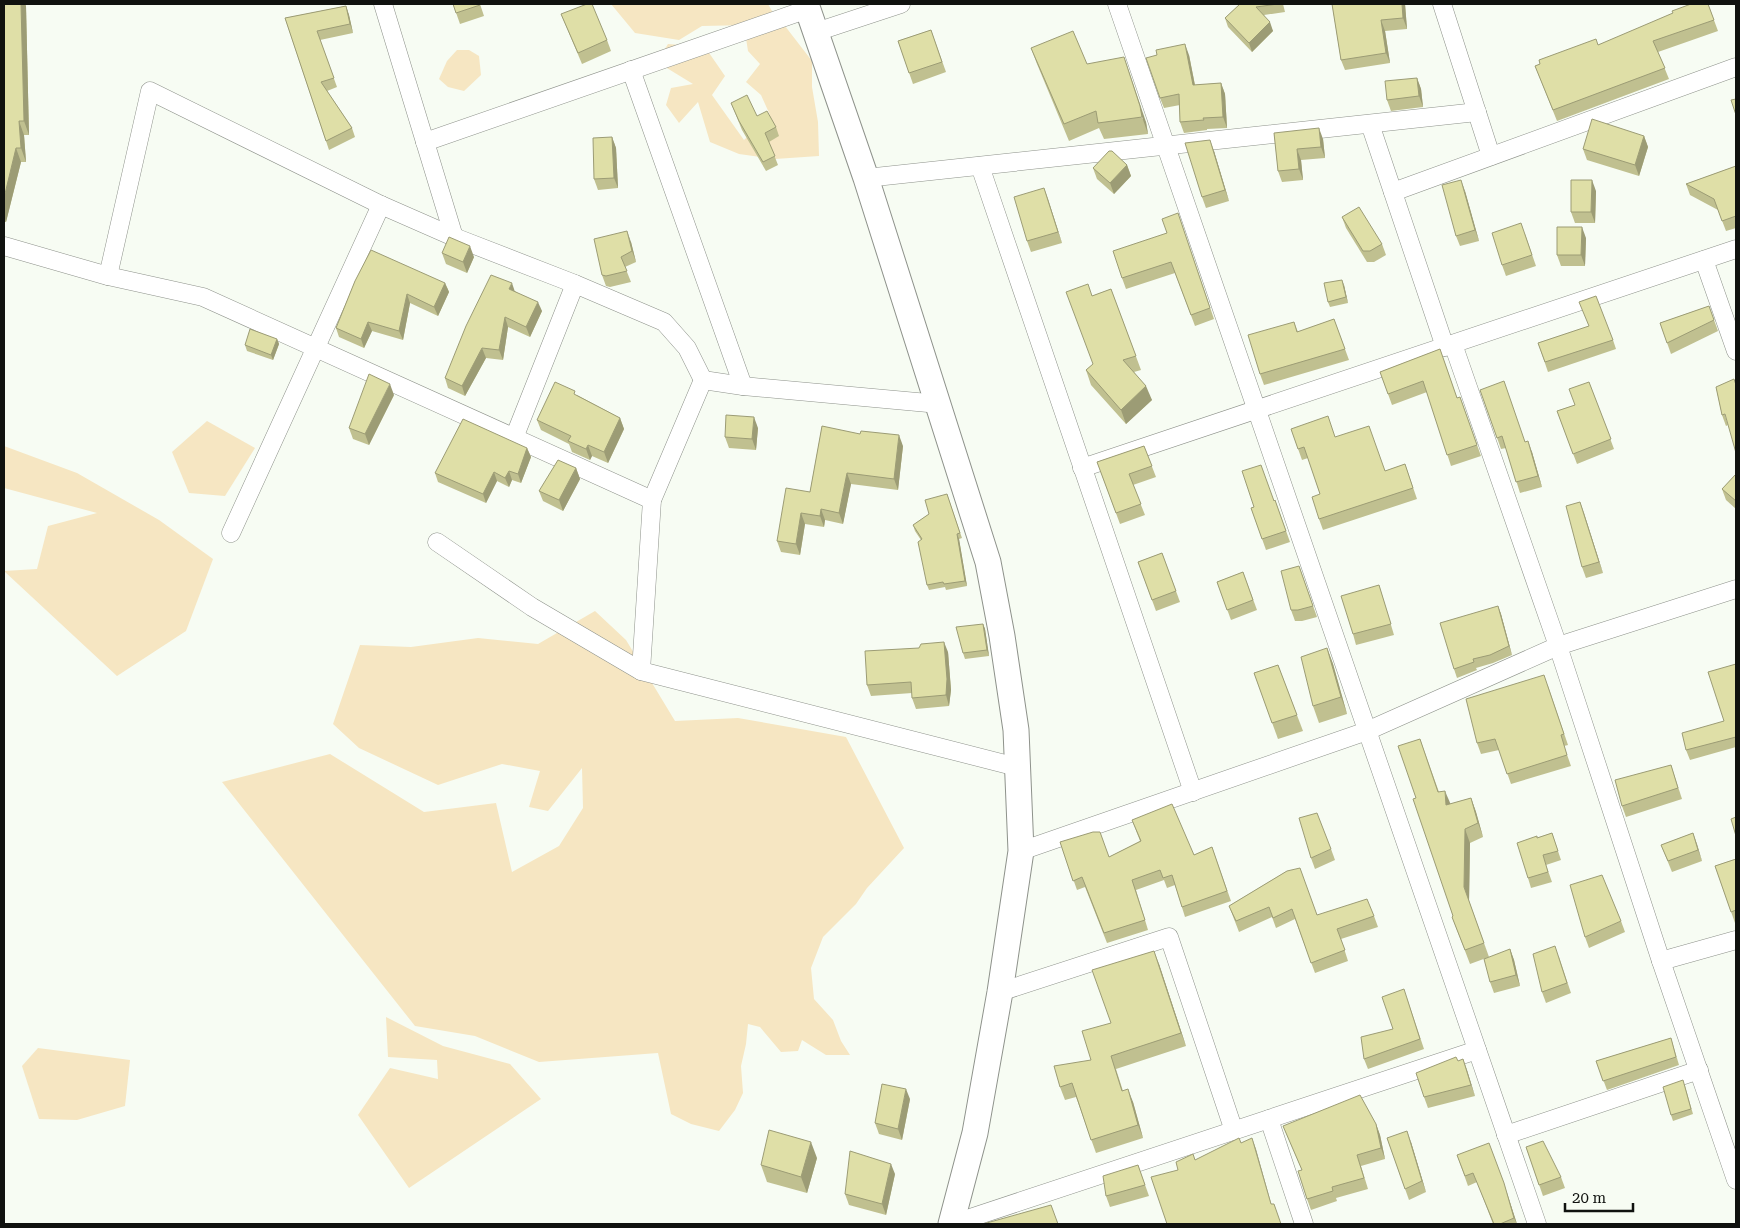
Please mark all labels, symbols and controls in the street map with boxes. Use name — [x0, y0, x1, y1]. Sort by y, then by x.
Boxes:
scale bar — [1565, 1180, 1632, 1212]
text: 20 m — [1572, 1189, 1607, 1207]

